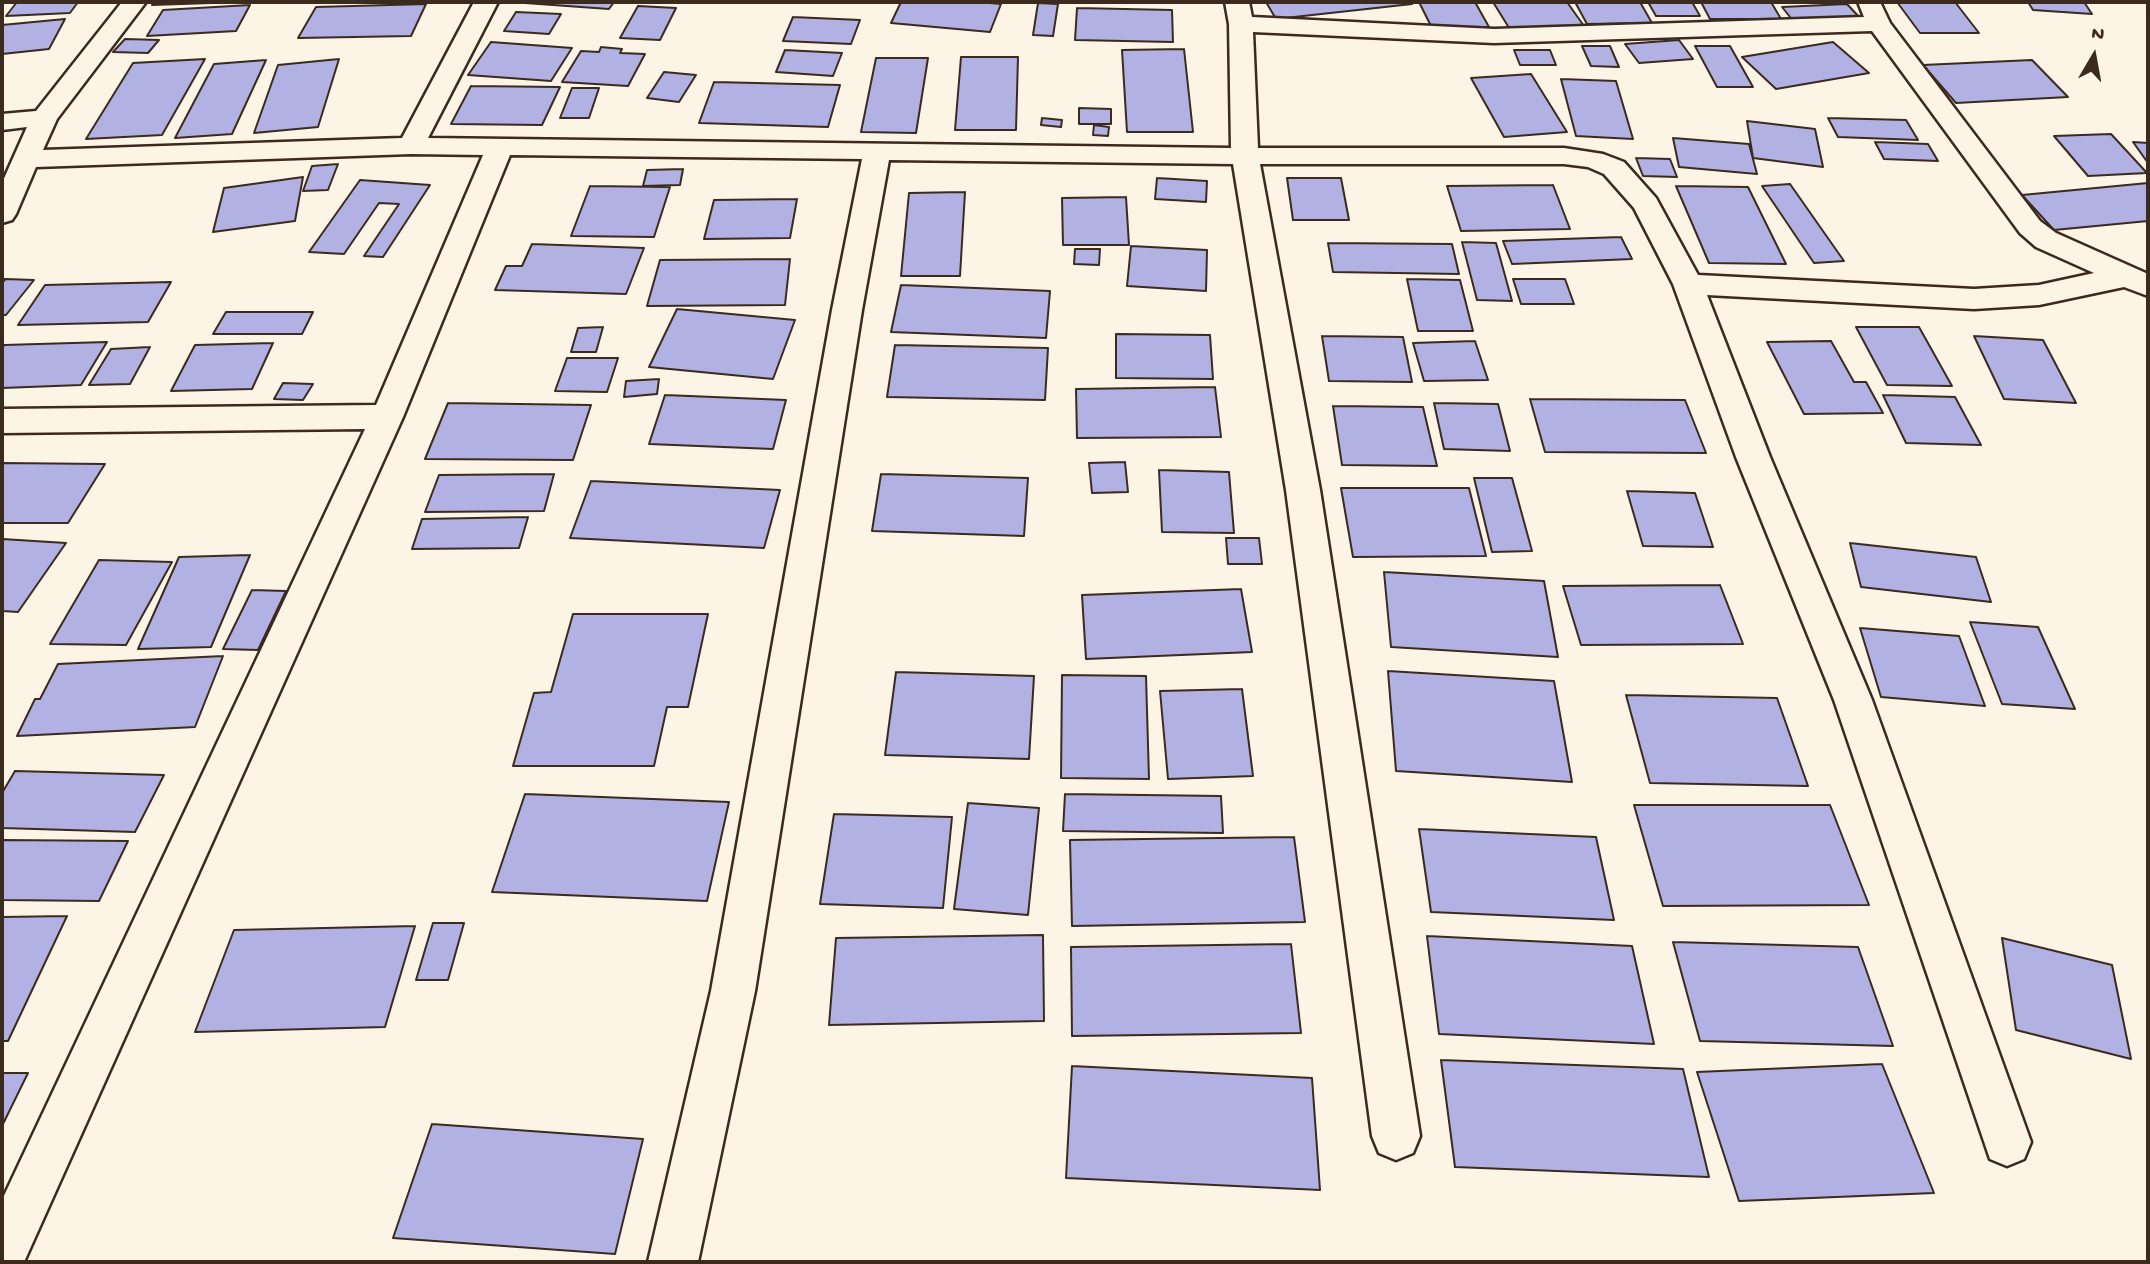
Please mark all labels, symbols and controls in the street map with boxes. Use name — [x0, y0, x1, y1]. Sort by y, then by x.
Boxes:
north arrow — [2059, 21, 2129, 91]
text: N — [2090, 22, 2106, 47]

